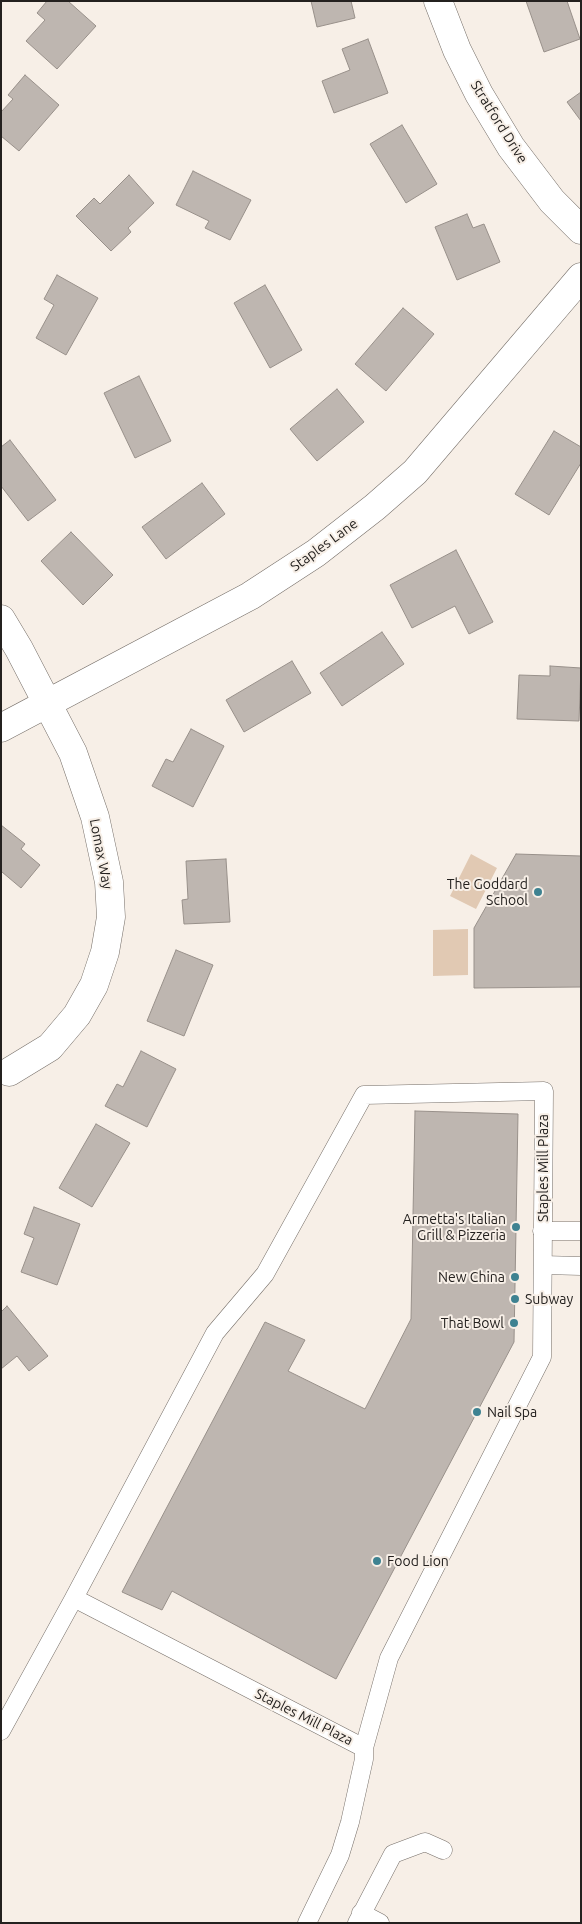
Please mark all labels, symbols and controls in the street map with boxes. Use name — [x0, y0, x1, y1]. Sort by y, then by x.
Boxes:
street label: Stratford Drive — [467, 78, 531, 166]
street label: Staples Lane — [287, 515, 361, 575]
street label: Lomax Way — [86, 817, 116, 891]
place label: The Goddard School — [447, 876, 528, 909]
marker: The Goddard School — [532, 886, 544, 898]
street label: Staples Mill Plaza — [535, 1114, 551, 1222]
place label: Armetta's Italian Grill & Pizzeria — [403, 1211, 506, 1244]
marker: Armetta's Italian Grill & Pizzeria — [510, 1221, 522, 1233]
place label: New China — [438, 1269, 505, 1285]
marker: New China — [509, 1271, 521, 1283]
place label: Subway — [525, 1291, 573, 1307]
marker: Subway — [509, 1293, 521, 1305]
place label: That Bowl — [441, 1315, 504, 1331]
marker: That Bowl — [508, 1317, 520, 1329]
place label: Nail Spa — [487, 1404, 537, 1420]
marker: Nail Spa — [471, 1406, 483, 1418]
place label: Food Lion — [387, 1553, 449, 1569]
marker: Food Lion — [371, 1555, 383, 1567]
street label: Staples Mill Plaza — [252, 1685, 356, 1749]

